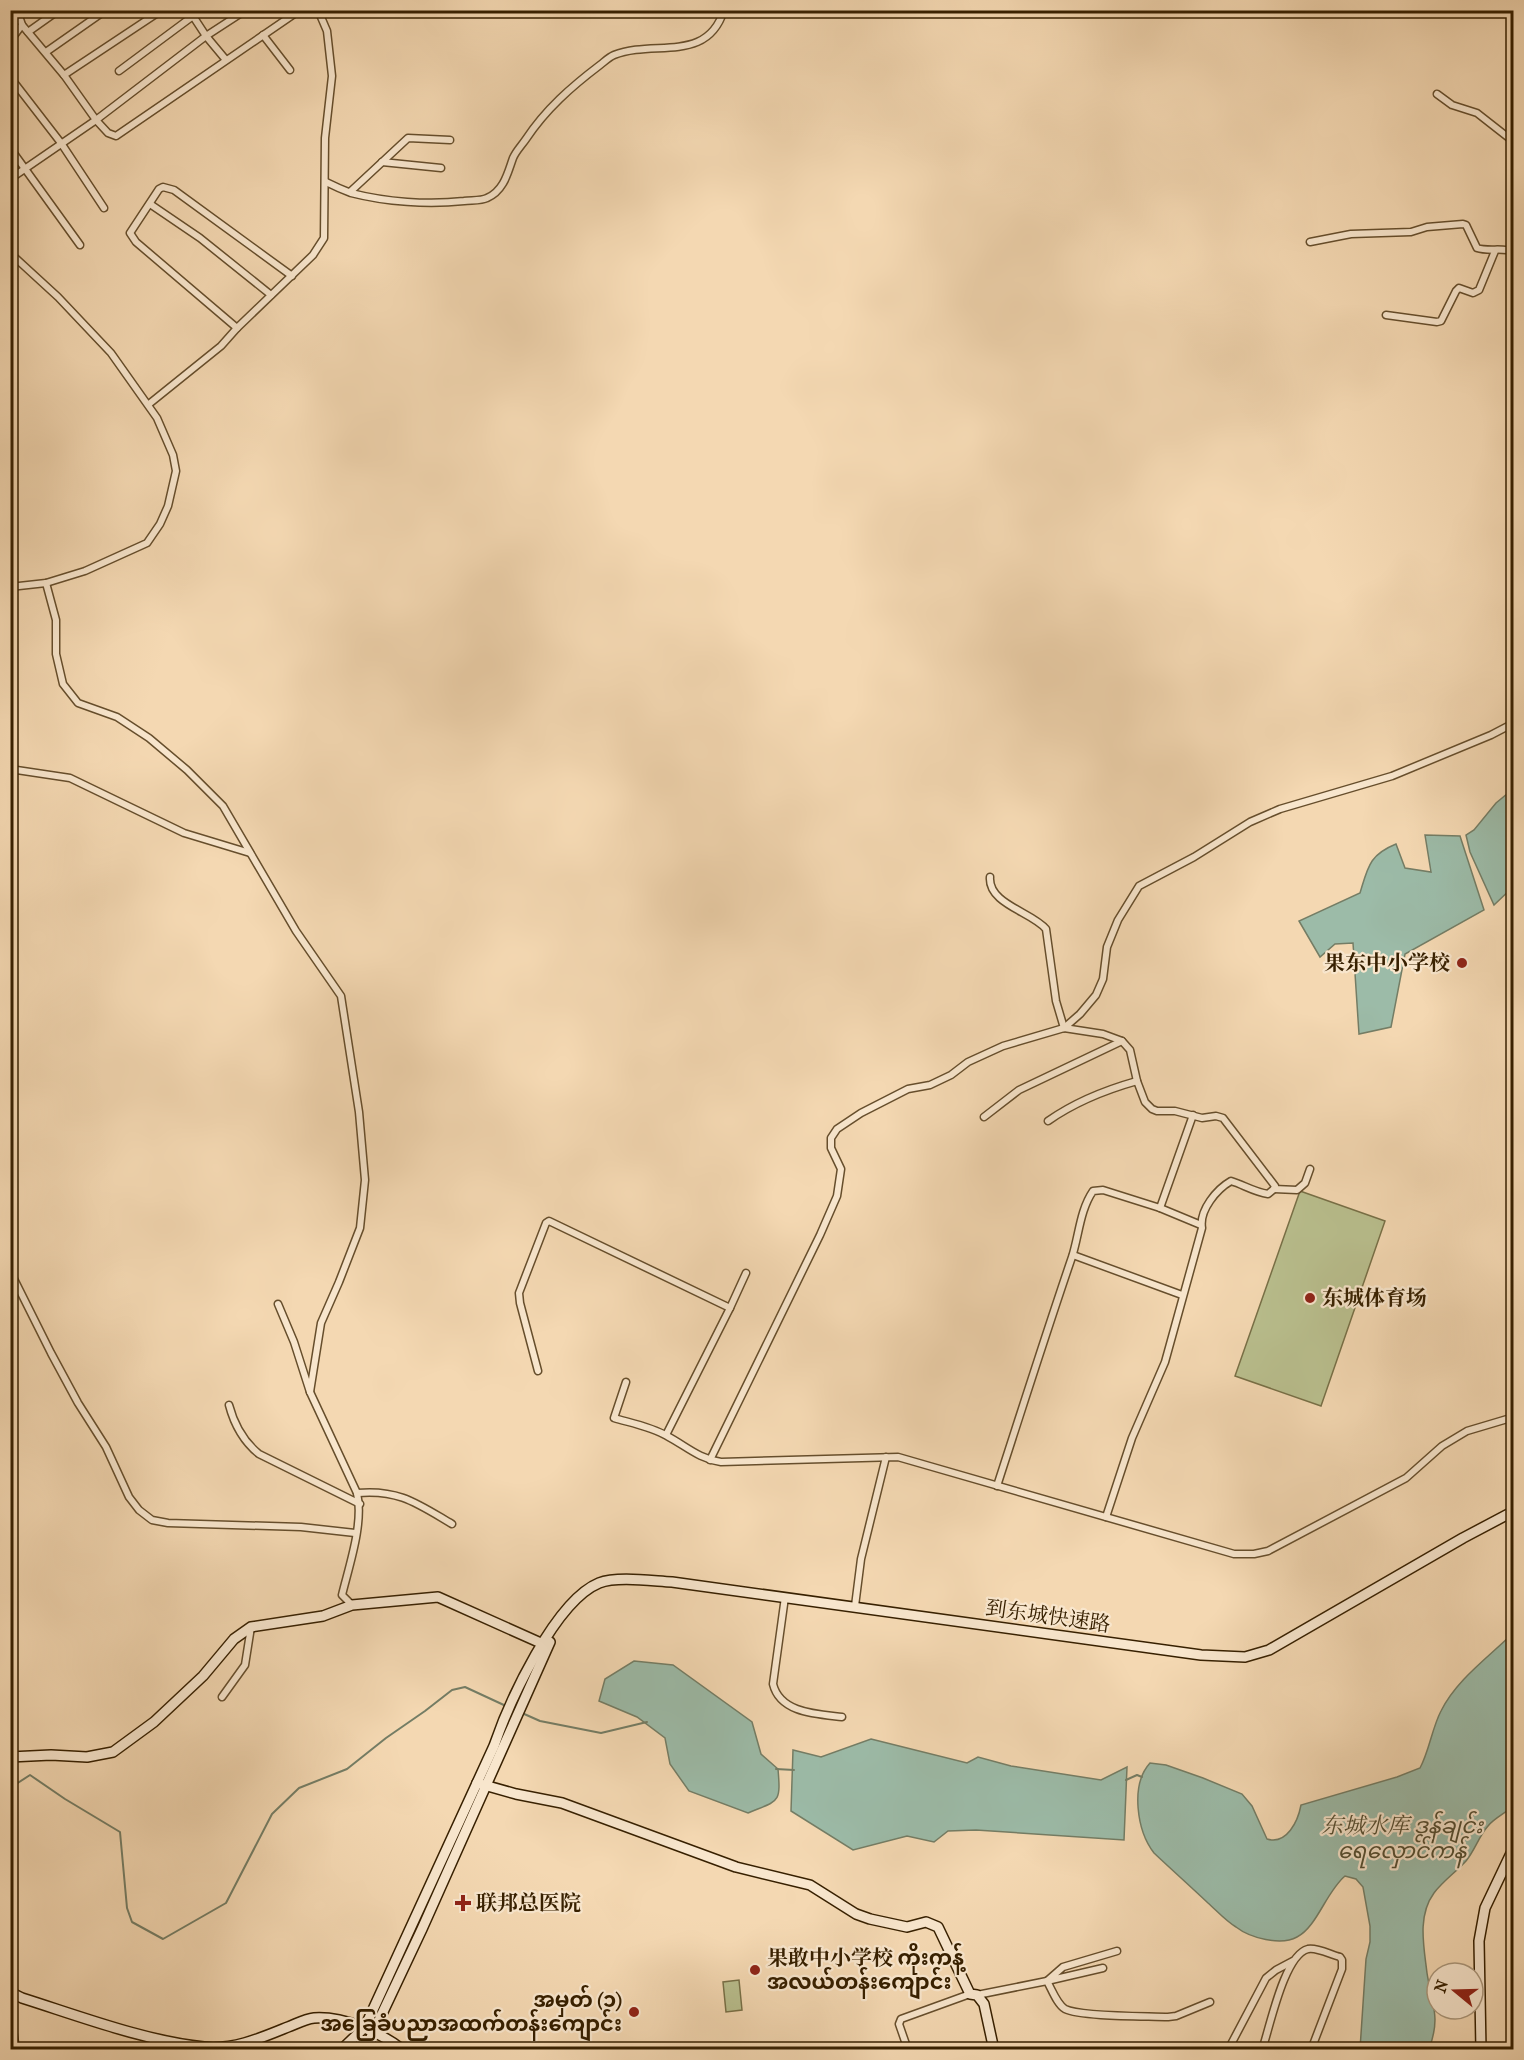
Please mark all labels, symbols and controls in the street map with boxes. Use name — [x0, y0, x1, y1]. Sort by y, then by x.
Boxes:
place label: 果东中小学校 — [1324, 951, 1450, 975]
marker: 果东中小学校 — [1455, 956, 1469, 970]
place label: 东城体育场 — [1322, 1286, 1427, 1310]
marker: 东城体育场 — [1303, 1291, 1317, 1305]
street label: 到东城快速路 — [984, 1595, 1112, 1637]
water label: 东城水库 ဒွန်ချင်း ရေလှောင်ကန် — [1321, 1810, 1484, 1869]
place label: 联邦总医院 — [476, 1891, 581, 1915]
marker: 联邦总医院 — [454, 1894, 472, 1912]
place label: 果敢中小学校 ကိုးကန့် အလယ်တန်းကျောင်း — [767, 1942, 967, 2000]
north arrow — [1425, 1961, 1485, 2021]
marker: 果敢中小学校 ကိုးကန့် အလယ်တန်းကျောင်း — [748, 1963, 762, 1977]
text: N — [1430, 1977, 1453, 1995]
place label: အမှတ် (၁) အခြေခံပညာအထက်တန်းကျောင်း — [320, 1984, 622, 2042]
marker: အမှတ် (၁) အခြေခံပညာအထက်တန်းကျောင်း — [627, 2005, 641, 2019]

